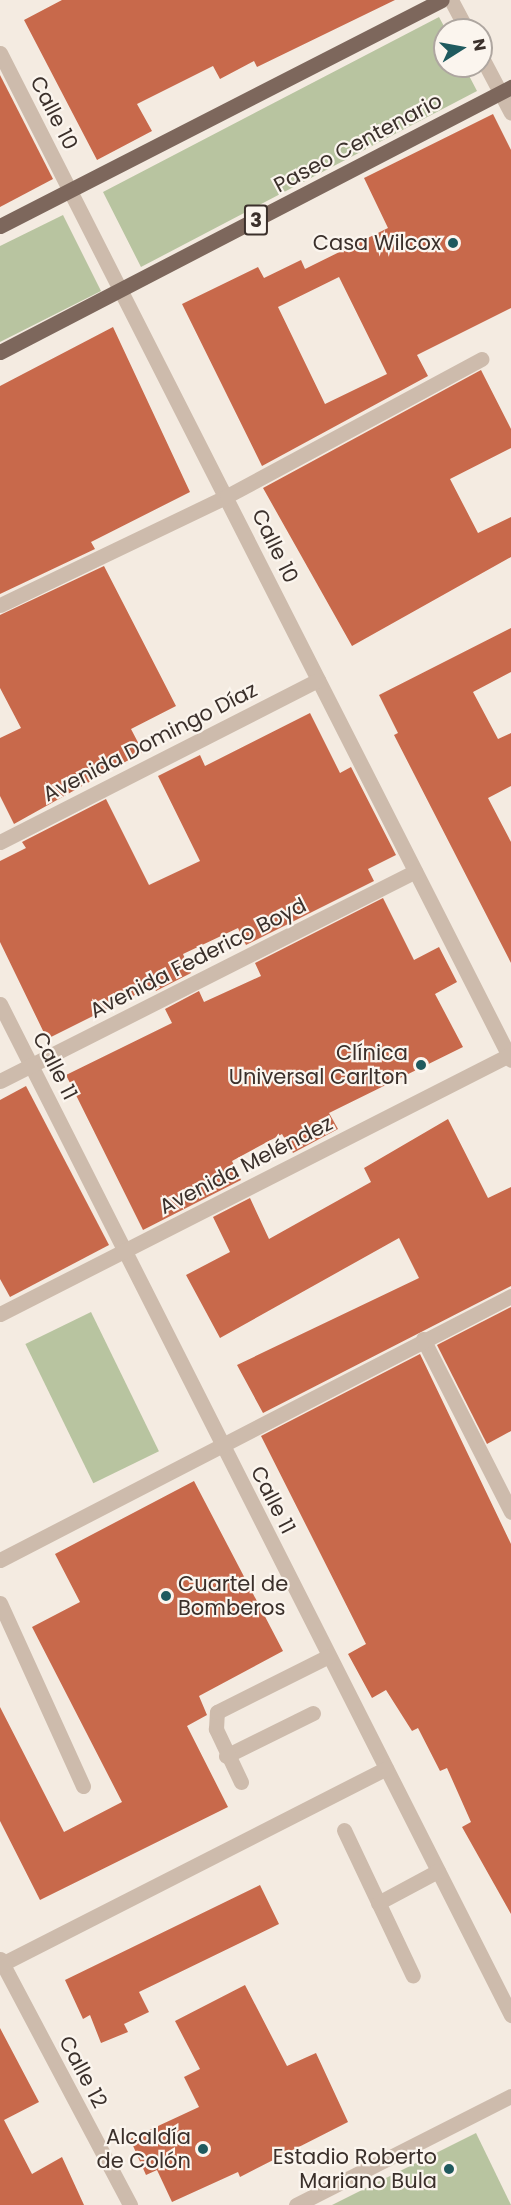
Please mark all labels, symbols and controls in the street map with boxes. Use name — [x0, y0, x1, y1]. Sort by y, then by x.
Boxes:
north arrow — [433, 18, 493, 78]
text: N — [467, 37, 492, 53]
street label: Calle 10 — [25, 72, 83, 154]
street label: Paseo Centenario — [270, 88, 446, 198]
road number: 3 — [242, 203, 270, 237]
place label: Casa Wilcox — [313, 230, 441, 256]
marker: Casa Wilcox — [446, 236, 460, 250]
street label: Calle 10 — [246, 505, 304, 587]
street label: Avenida Domingo Díaz — [39, 677, 261, 807]
street label: Avenida Federico Boyd — [86, 892, 310, 1024]
street label: Calle 11 — [27, 1028, 83, 1104]
place label: Clínica Universal Carlton — [229, 1040, 408, 1090]
marker: Clínica Universal Carlton — [412, 1056, 430, 1074]
street label: Avenida Meléndez — [155, 1110, 337, 1220]
street label: Calle 11 — [245, 1462, 301, 1538]
place label: Cuartel de Bomberos — [178, 1571, 288, 1621]
marker: Cuartel de Bomberos — [159, 1589, 173, 1603]
street label: Calle 12 — [54, 2032, 112, 2112]
place label: Alcaldía de Colón — [96, 2124, 191, 2174]
marker: Alcaldía de Colón — [196, 2142, 210, 2156]
place label: Estadio Roberto Mariano Bula — [273, 2144, 437, 2194]
marker: Estadio Roberto Mariano Bula — [442, 2162, 456, 2176]

